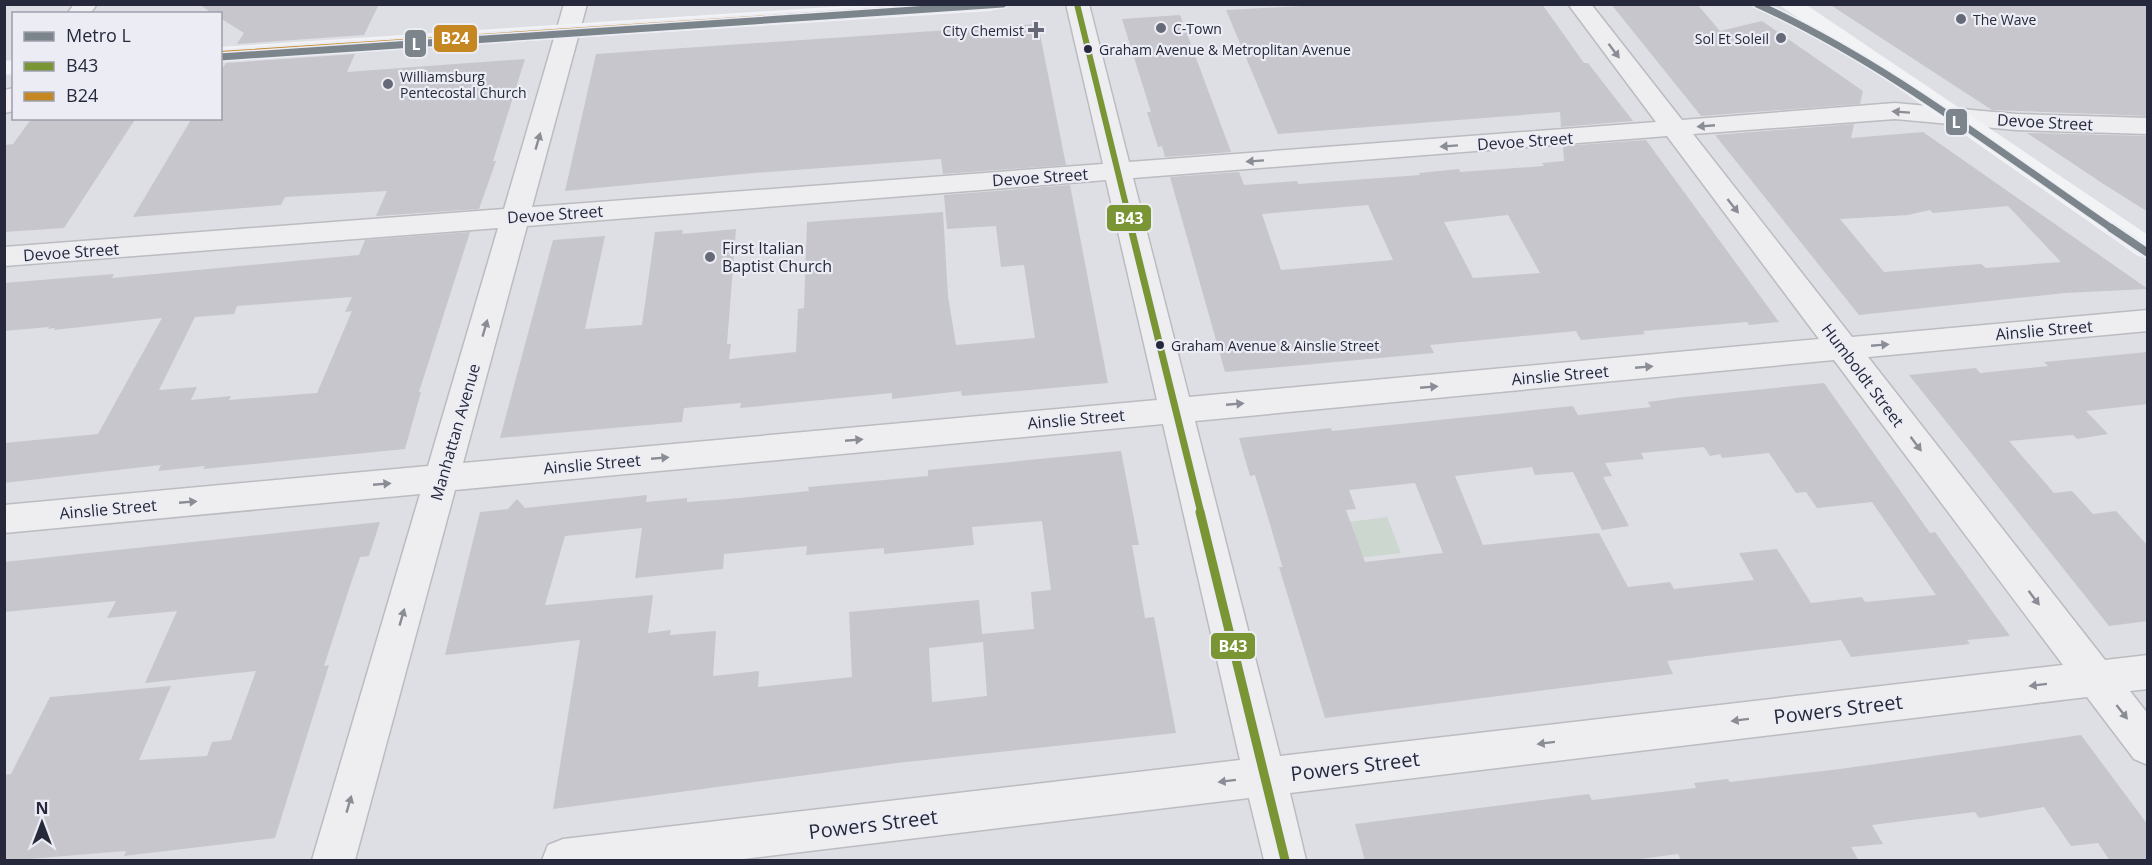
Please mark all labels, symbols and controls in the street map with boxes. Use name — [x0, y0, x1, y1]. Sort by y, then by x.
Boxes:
place label: The Wave — [1973, 10, 2036, 29]
legend — [12, 12, 222, 120]
marker: The Wave — [1954, 12, 1968, 26]
place label: C-Town — [1173, 19, 1222, 38]
place label: City Chemist — [943, 21, 1024, 40]
marker: C-Town — [1154, 21, 1168, 35]
text: Metro L — [66, 23, 131, 47]
marker: City Chemist — [1029, 23, 1043, 37]
line badge: B24 — [433, 24, 478, 53]
text: B24 — [440, 27, 470, 49]
line badge: L — [404, 29, 427, 58]
place label: Sol Et Soleil — [1695, 29, 1769, 48]
marker: Sol Et Soleil — [1774, 31, 1788, 45]
text: L — [411, 33, 421, 55]
place label: Graham Avenue & Metroplitan Avenue — [1099, 40, 1351, 59]
marker: Graham Avenue & Metroplitan Avenue — [1082, 43, 1094, 55]
one-way arrow — [1608, 43, 1621, 59]
text: B43 — [66, 53, 98, 77]
place label: Williamsburg Pentecostal Church — [400, 67, 526, 102]
marker: Williamsburg Pentecostal Church — [381, 77, 395, 91]
text: B24 — [66, 83, 98, 107]
one-way arrow — [1891, 107, 1910, 116]
line badge: L — [1945, 108, 1968, 136]
street label: Devoe Street — [1996, 109, 2094, 136]
text: L — [1951, 111, 1961, 133]
one-way arrow — [1697, 121, 1716, 131]
street label: Devoe Street — [1476, 127, 1574, 155]
one-way arrow — [534, 132, 543, 150]
one-way arrow — [1439, 141, 1458, 151]
one-way arrow — [1245, 156, 1264, 166]
street label: Devoe Street — [991, 163, 1089, 191]
one-way arrow — [1727, 197, 1739, 213]
street label: Devoe Street — [506, 200, 604, 228]
line badge: B43 — [1106, 204, 1152, 232]
text: B43 — [1114, 207, 1144, 229]
place label: First Italian Baptist Church — [722, 237, 832, 277]
street label: Devoe Street — [22, 238, 120, 266]
marker: First Italian Baptist Church — [703, 250, 717, 264]
street label: Ainslie Street — [1994, 315, 2094, 345]
one-way arrow — [480, 319, 490, 337]
street label: Humboldt Street — [1817, 319, 1909, 431]
place label: Graham Avenue & Ainslie Street — [1171, 336, 1379, 355]
marker: Graham Avenue & Ainslie Street — [1154, 339, 1166, 351]
one-way arrow — [1870, 340, 1889, 350]
street label: Ainslie Street — [1510, 360, 1610, 390]
street label: Manhattan Avenue — [425, 361, 485, 503]
one-way arrow — [1634, 362, 1653, 372]
one-way arrow — [1419, 382, 1438, 392]
one-way arrow — [1225, 400, 1244, 409]
street label: Ainslie Street — [1026, 404, 1126, 434]
one-way arrow — [845, 435, 864, 445]
one-way arrow — [1909, 436, 1921, 451]
street label: Ainslie Street — [542, 449, 642, 479]
one-way arrow — [651, 453, 670, 463]
one-way arrow — [373, 479, 392, 489]
street label: Ainslie Street — [58, 494, 158, 524]
one-way arrow — [179, 497, 198, 507]
one-way arrow — [2028, 591, 2040, 606]
one-way arrow — [398, 608, 407, 626]
line badge: B43 — [1210, 632, 1256, 660]
text: B43 — [1218, 635, 1248, 657]
one-way arrow — [2028, 681, 2047, 690]
street label: Powers Street — [1772, 688, 1904, 730]
one-way arrow — [2115, 704, 2128, 720]
one-way arrow — [1730, 716, 1749, 725]
one-way arrow — [1536, 739, 1555, 748]
street label: Powers Street — [1289, 745, 1421, 787]
one-way arrow — [1218, 777, 1237, 786]
north arrow — [12, 793, 72, 853]
one-way arrow — [345, 795, 354, 813]
text: N — [35, 797, 49, 819]
street label: Powers Street — [807, 803, 939, 845]

